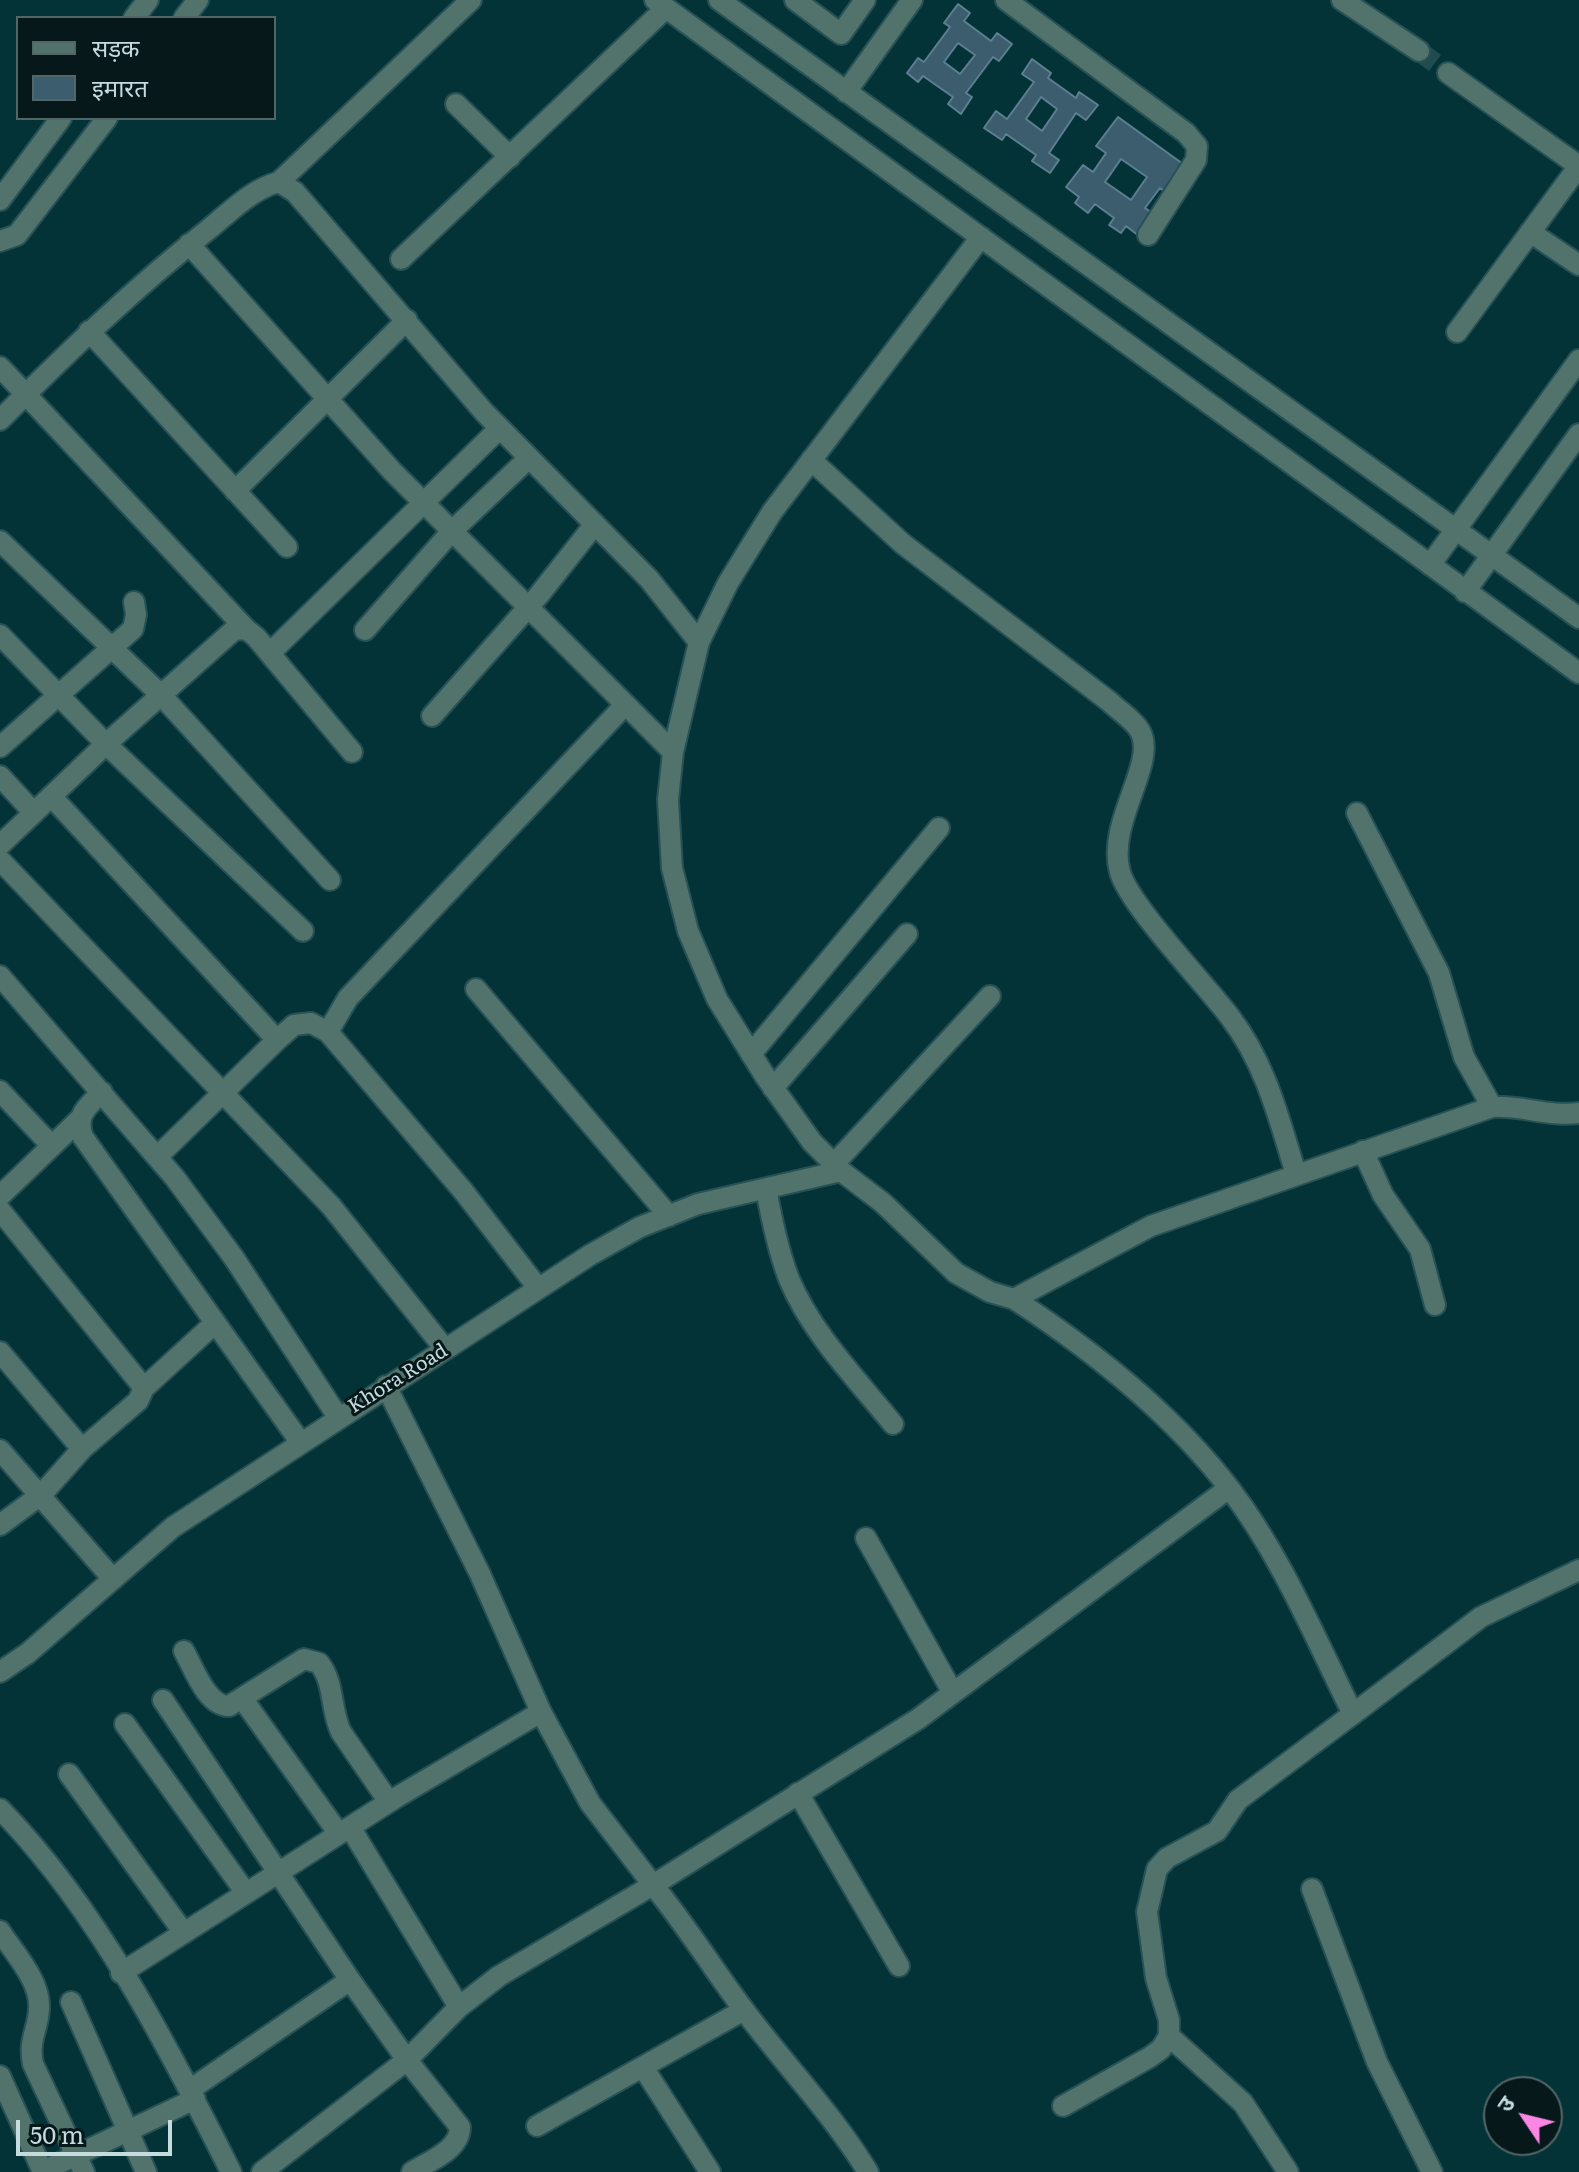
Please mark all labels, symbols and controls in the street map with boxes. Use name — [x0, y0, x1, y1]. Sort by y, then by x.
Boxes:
legend — [16, 16, 276, 120]
text: सड़क — [92, 29, 140, 64]
text: इमारत — [92, 69, 148, 104]
street label: Khora Road — [344, 1339, 452, 1419]
north arrow — [1483, 2076, 1563, 2156]
text: उ — [1487, 2088, 1522, 2118]
scale bar — [20, 2104, 176, 2154]
text: 50 m — [30, 2116, 84, 2151]

